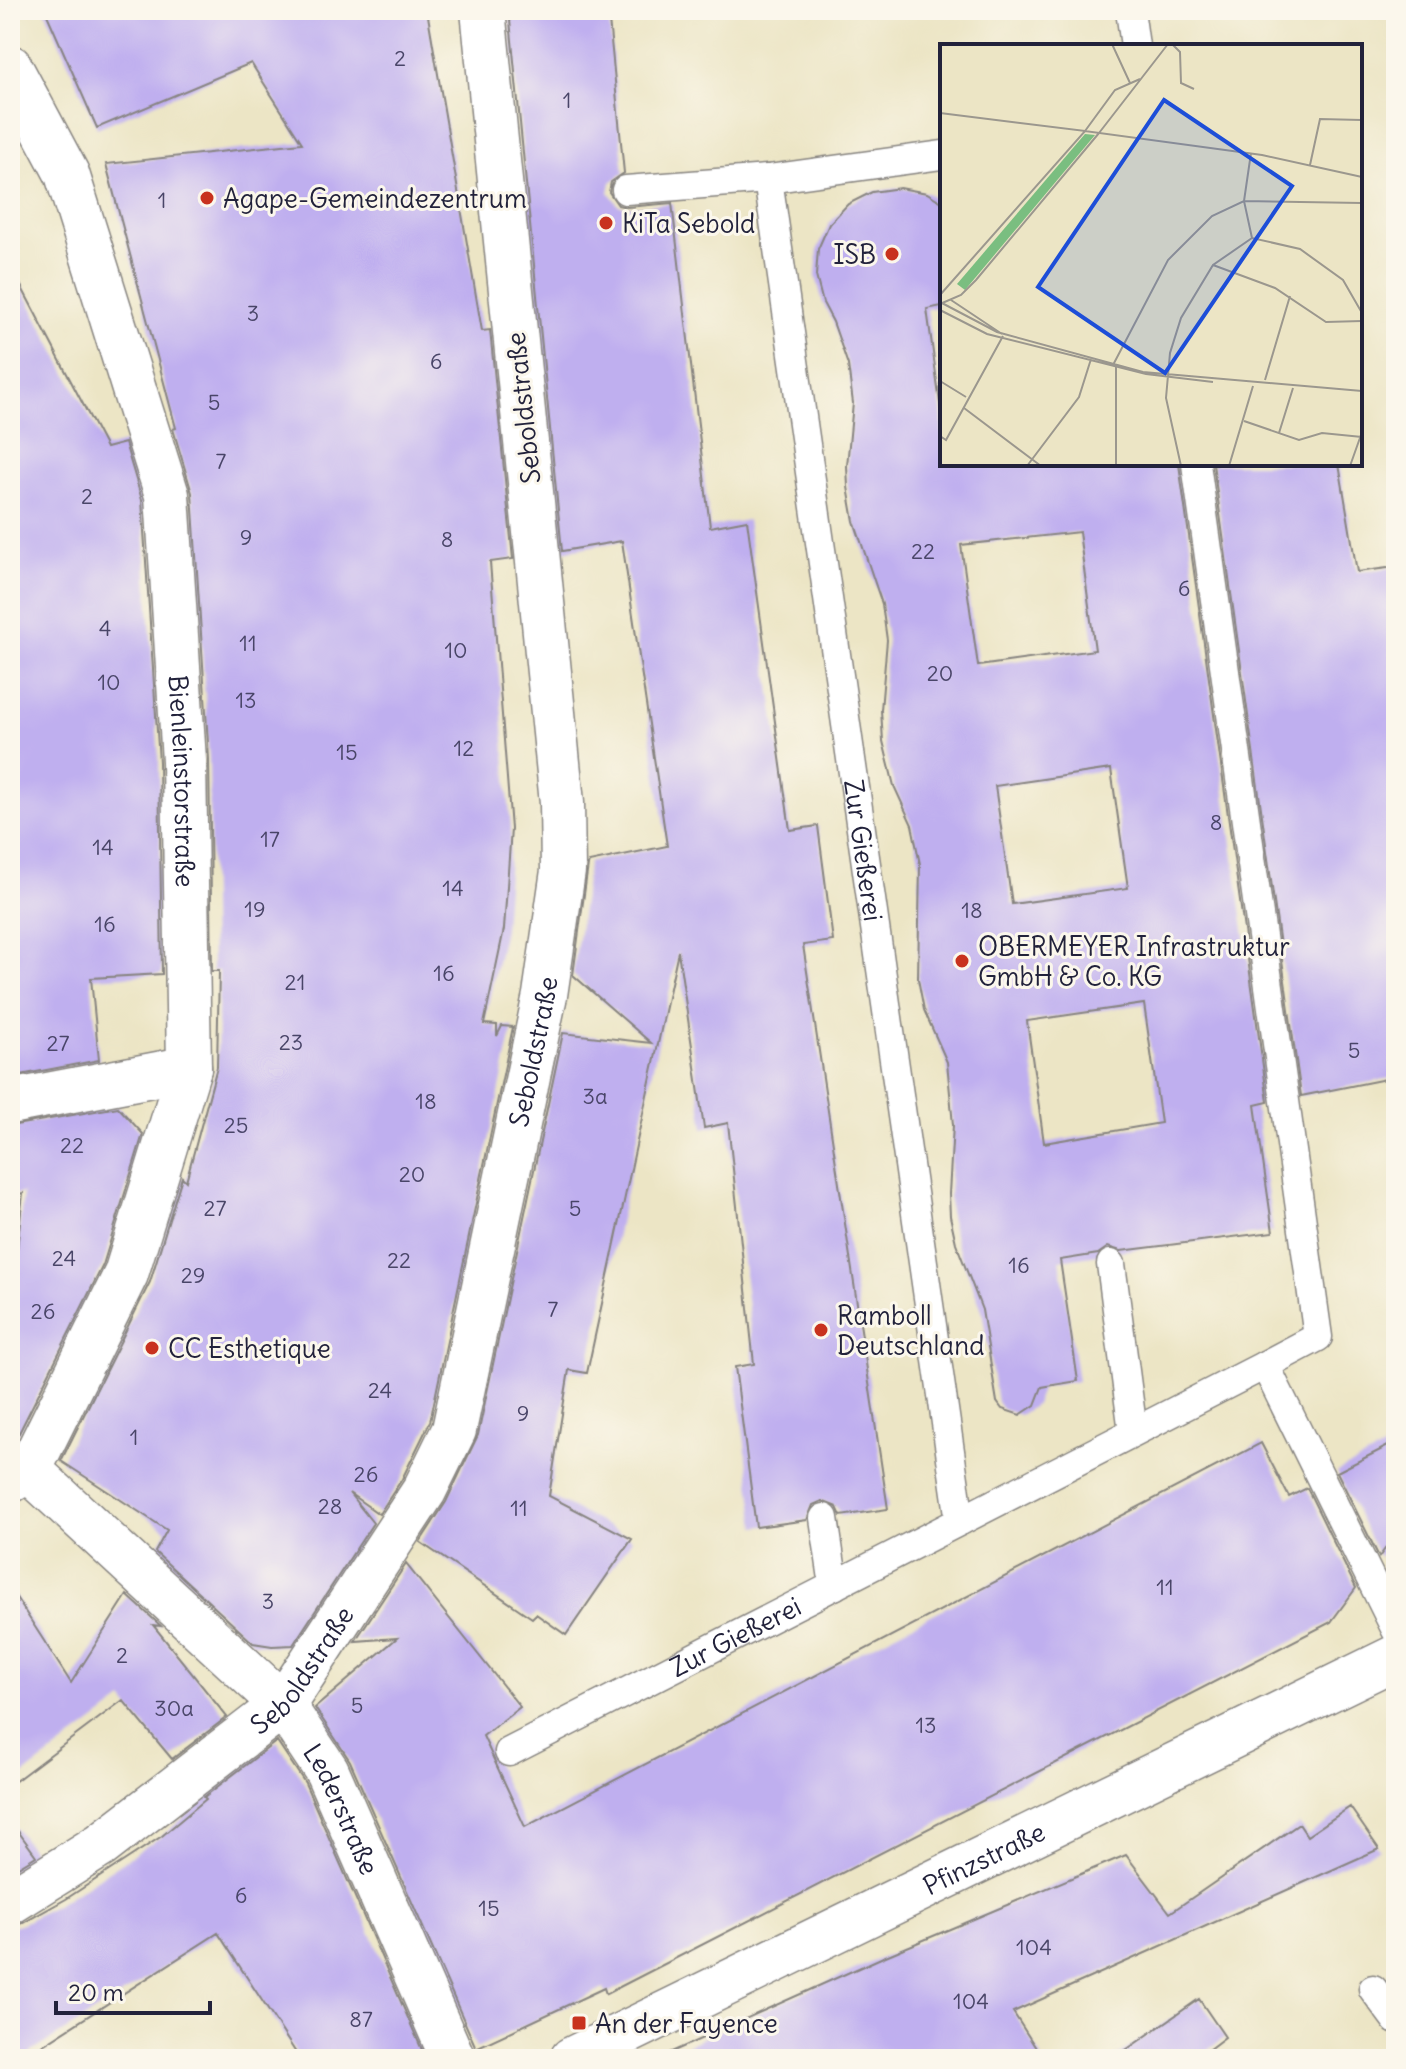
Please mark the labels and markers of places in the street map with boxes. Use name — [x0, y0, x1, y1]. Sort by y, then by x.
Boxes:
place label: Agape-Gemeindezentrum — [223, 182, 527, 215]
marker: Agape-Gemeindezentrum — [198, 189, 216, 207]
place label: KiTa Sebold — [622, 207, 755, 240]
marker: KiTa Sebold — [597, 214, 615, 232]
place label: ISB — [833, 238, 876, 271]
marker: ISB — [883, 245, 901, 263]
place label: OBERMEYER Infrastruktur GmbH & Co. KG — [978, 930, 1290, 993]
marker: OBERMEYER Infrastruktur GmbH & Co. KG — [953, 952, 971, 970]
place label: Ramboll Deutschland — [837, 1299, 984, 1362]
marker: Ramboll Deutschland — [812, 1321, 830, 1339]
place label: CC Esthetique — [168, 1332, 331, 1365]
marker: CC Esthetique — [143, 1339, 161, 1357]
place label: An der Fayence — [595, 2007, 778, 2040]
marker: An der Fayence — [570, 2014, 588, 2032]

